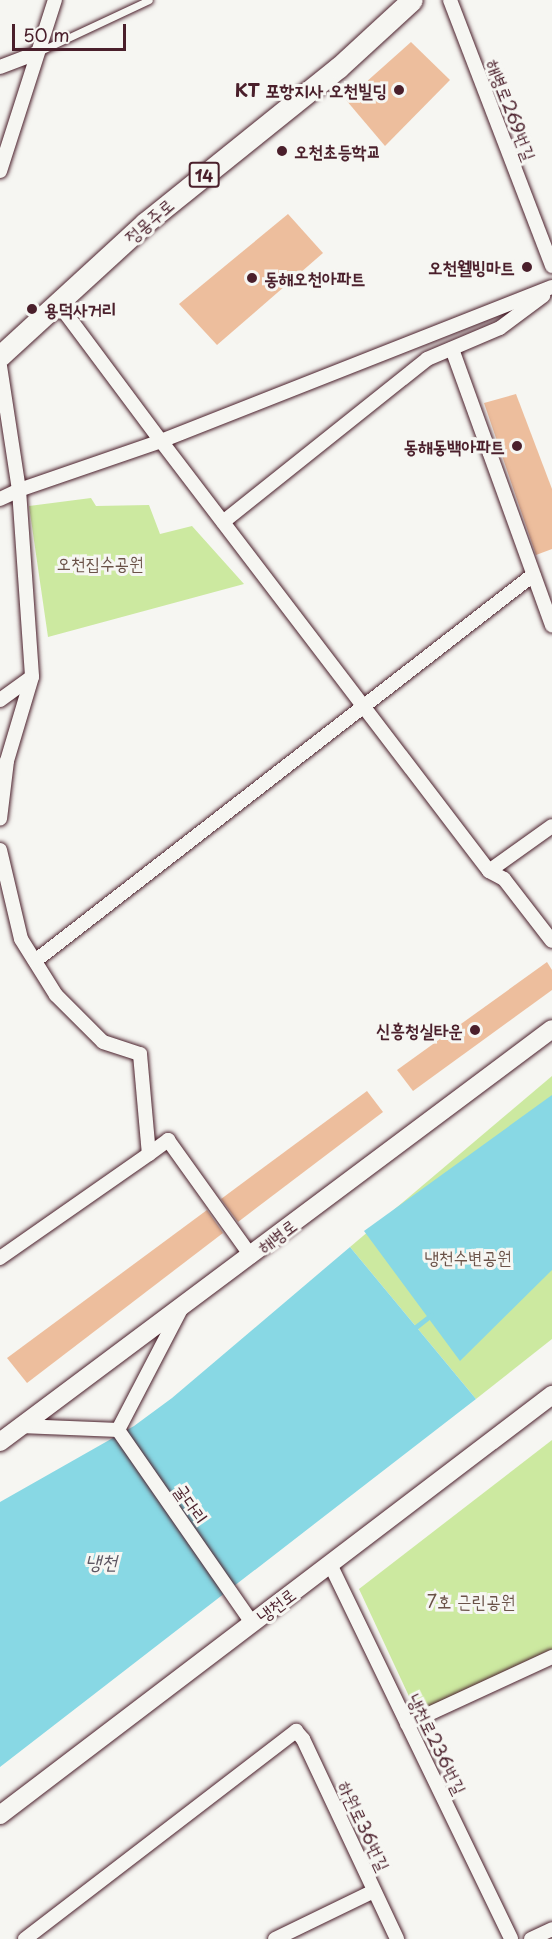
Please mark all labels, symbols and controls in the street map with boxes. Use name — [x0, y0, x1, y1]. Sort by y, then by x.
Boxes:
scale bar — [15, 12, 129, 50]
text: 50 m — [23, 21, 70, 48]
street label: 해병로269번길 — [482, 56, 540, 164]
place label: KT 포항지사 오천빌딩 — [235, 79, 387, 101]
marker: KT 포항지사 오천빌딩 — [392, 83, 406, 97]
place label: 오천초등학교 — [294, 140, 381, 162]
marker: 오천초등학교 — [275, 144, 289, 158]
road number: 14 — [188, 162, 220, 188]
street label: 정몽주로 — [120, 194, 178, 248]
place label: 오천웰빙마트 — [428, 256, 515, 278]
marker: 오천웰빙마트 — [520, 260, 534, 274]
place label: 동해오천아파트 — [264, 267, 365, 289]
marker: 동해오천아파트 — [245, 271, 259, 285]
place label: 용덕사거리 — [44, 298, 116, 320]
marker: 용덕사거리 — [25, 302, 39, 316]
place label: 동해동백아파트 — [404, 435, 505, 457]
marker: 동해동백아파트 — [510, 439, 524, 453]
park label: 오천집수공원 — [57, 552, 143, 574]
place label: 신흥청실타운 — [376, 1019, 463, 1041]
marker: 신흥청실타운 — [468, 1023, 482, 1037]
street label: 해병로 — [253, 1214, 301, 1258]
park label: 냉천수변공원 — [425, 1246, 511, 1268]
street label: 굴다리 — [170, 1480, 212, 1528]
water label: 냉천 — [85, 1549, 117, 1573]
street label: 냉천로 — [252, 1583, 300, 1627]
park label: 7호 근린공원 — [427, 1590, 515, 1612]
street label: 냉천로236번길 — [403, 1690, 471, 1798]
street label: 하원로36번길 — [334, 1778, 394, 1874]

